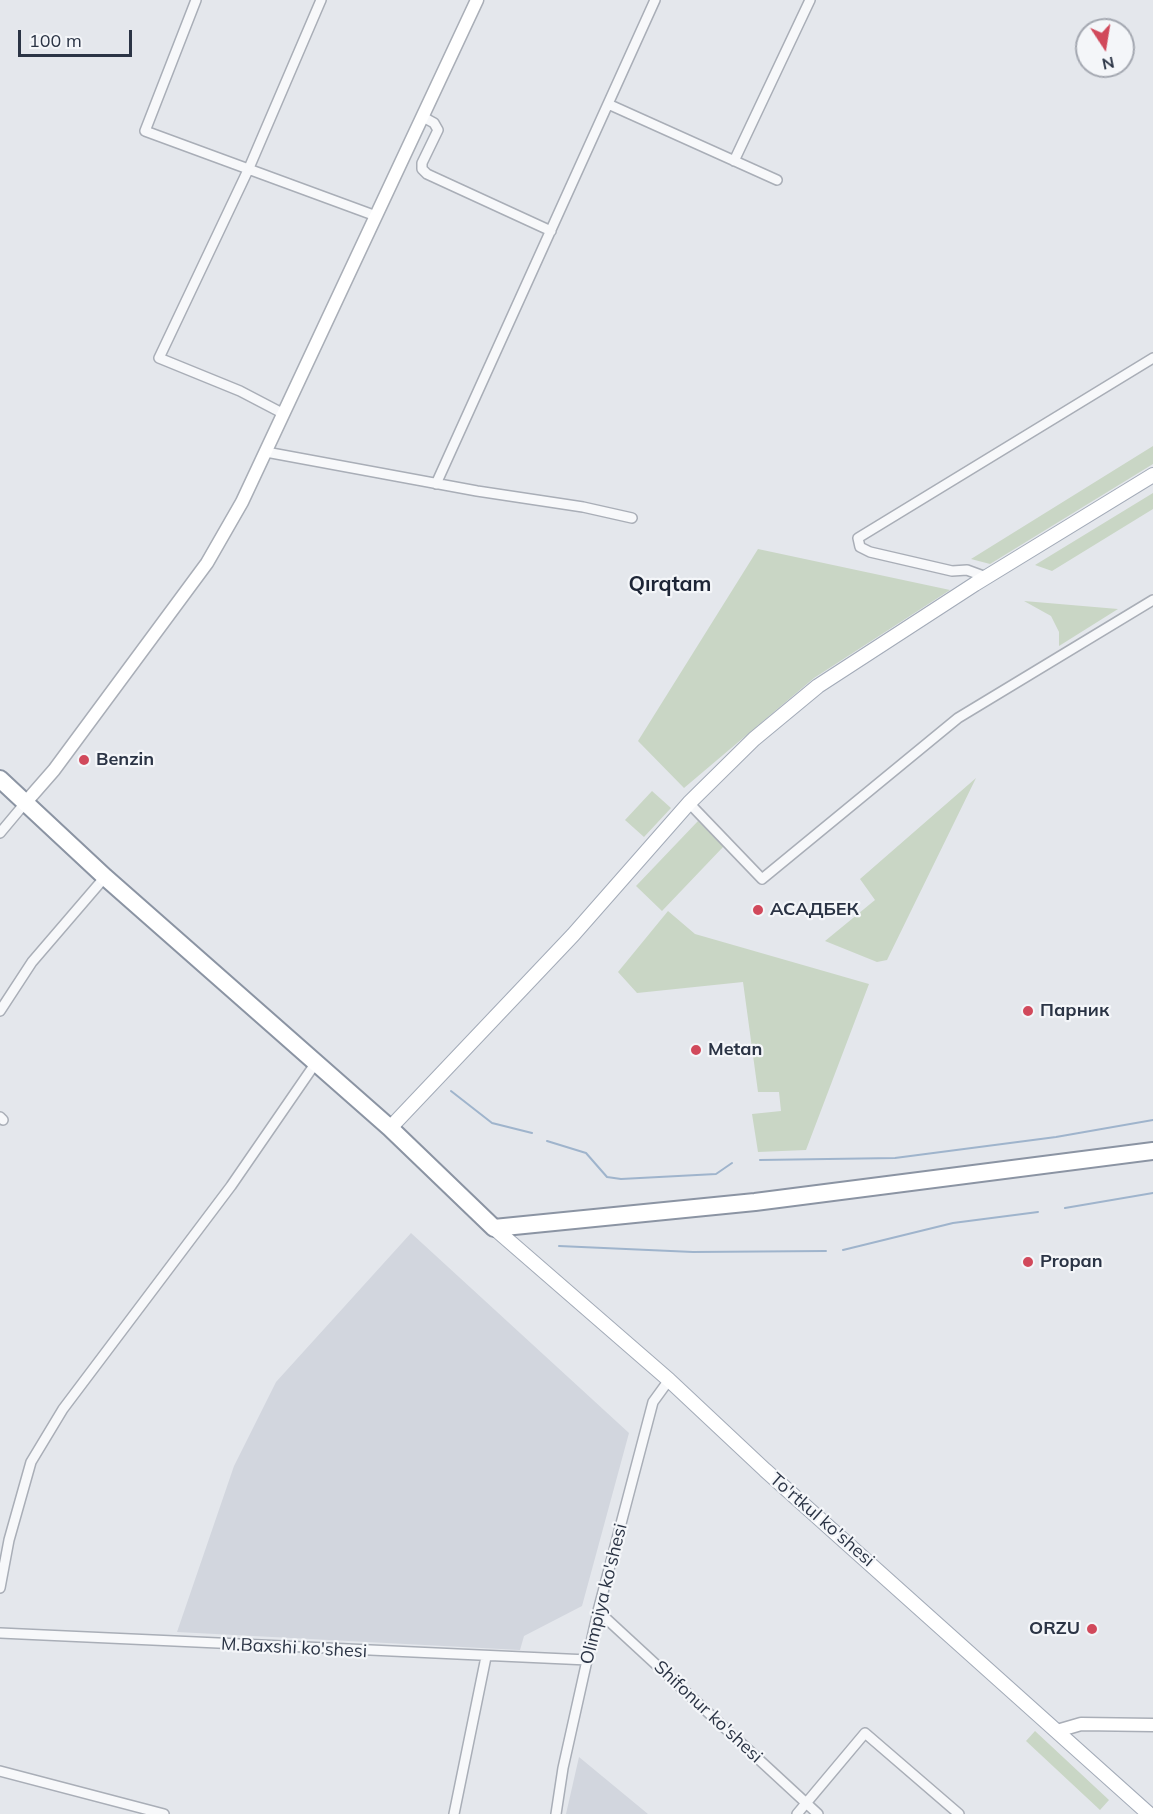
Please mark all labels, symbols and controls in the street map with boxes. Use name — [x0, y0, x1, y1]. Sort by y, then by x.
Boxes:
scale bar — [21, 18, 135, 56]
north arrow — [1075, 18, 1135, 78]
text: 100 m — [29, 29, 82, 52]
text: N — [1100, 53, 1116, 75]
district label: Qırqtam — [629, 572, 711, 598]
place label: Benzin — [96, 749, 154, 771]
marker: Benzin — [77, 753, 91, 767]
place label: АСАДБЕК — [770, 899, 859, 921]
marker: АСАДБЕК — [751, 903, 765, 917]
place label: Парник — [1040, 1000, 1109, 1022]
marker: Парник — [1021, 1004, 1035, 1018]
place label: Metan — [708, 1039, 762, 1061]
marker: Metan — [689, 1043, 703, 1057]
place label: Propan — [1040, 1251, 1103, 1273]
marker: Propan — [1021, 1255, 1035, 1269]
street label: To'rtkul ko'shesi — [765, 1469, 879, 1571]
street label: Olimpiya ko'shesi — [576, 1522, 632, 1666]
place label: ORZU — [1029, 1618, 1080, 1640]
marker: ORZU — [1085, 1622, 1099, 1636]
street label: M.Baxshi ko'shesi — [220, 1633, 368, 1663]
street label: Shifonur ko'shesi — [649, 1656, 767, 1768]

